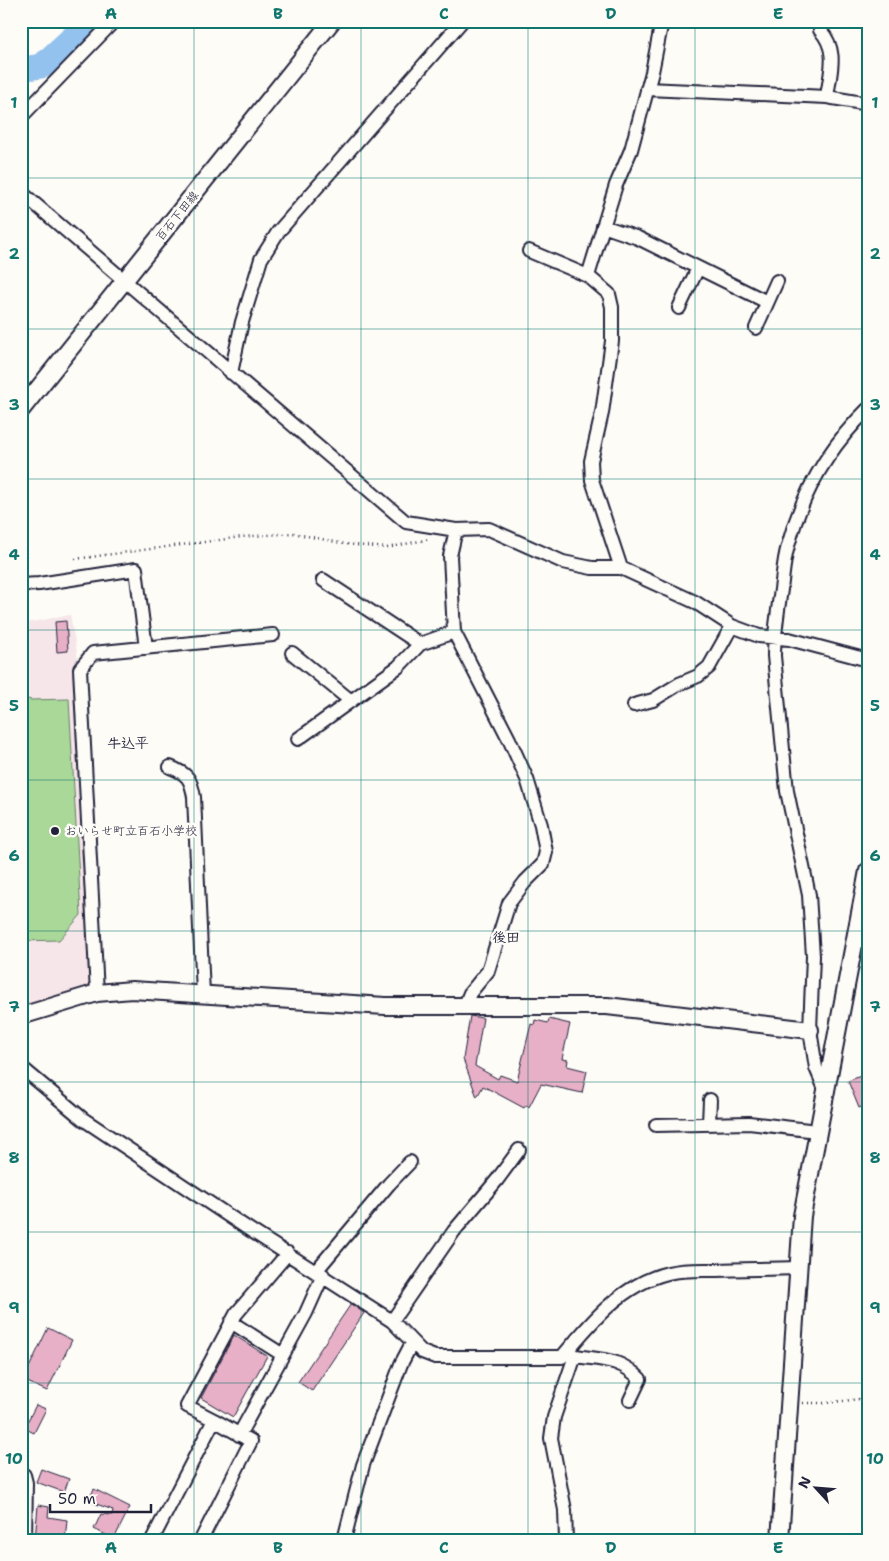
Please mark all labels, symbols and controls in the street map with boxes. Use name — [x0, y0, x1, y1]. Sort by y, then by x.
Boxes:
text: A — [105, 3, 117, 24]
text: B — [273, 3, 283, 24]
text: C — [439, 3, 449, 24]
text: D — [605, 3, 617, 24]
text: E — [773, 3, 783, 24]
text: 1 — [10, 92, 18, 113]
text: 1 — [871, 92, 879, 113]
street label: 百石下田線 — [152, 188, 202, 244]
text: 2 — [8, 243, 20, 264]
text: 2 — [869, 243, 881, 264]
text: 3 — [8, 394, 20, 415]
text: 3 — [869, 394, 881, 415]
text: 4 — [8, 544, 20, 565]
text: 4 — [869, 544, 881, 565]
text: 5 — [9, 695, 19, 716]
text: 5 — [870, 695, 880, 716]
district label: 牛込平 — [107, 734, 149, 752]
place label: おいらせ町立百石小学校 — [65, 823, 197, 839]
marker: おいらせ町立百石小学校 — [49, 825, 61, 837]
text: 6 — [8, 845, 20, 866]
text: 6 — [869, 845, 881, 866]
district label: 後田 — [492, 928, 520, 946]
text: 7 — [8, 996, 20, 1017]
text: 7 — [869, 996, 881, 1017]
text: 8 — [8, 1147, 20, 1168]
text: 8 — [869, 1147, 881, 1168]
text: 9 — [8, 1297, 20, 1318]
text: 9 — [869, 1297, 881, 1318]
text: 10 — [5, 1448, 23, 1469]
text: 10 — [866, 1448, 884, 1469]
north arrow — [792, 1464, 842, 1514]
text: N — [794, 1473, 815, 1491]
scale bar — [50, 1481, 151, 1513]
text: 50 m — [58, 1489, 96, 1509]
text: A — [105, 1537, 117, 1558]
text: B — [273, 1537, 283, 1558]
text: C — [439, 1537, 449, 1558]
text: D — [605, 1537, 617, 1558]
text: E — [773, 1537, 783, 1558]

